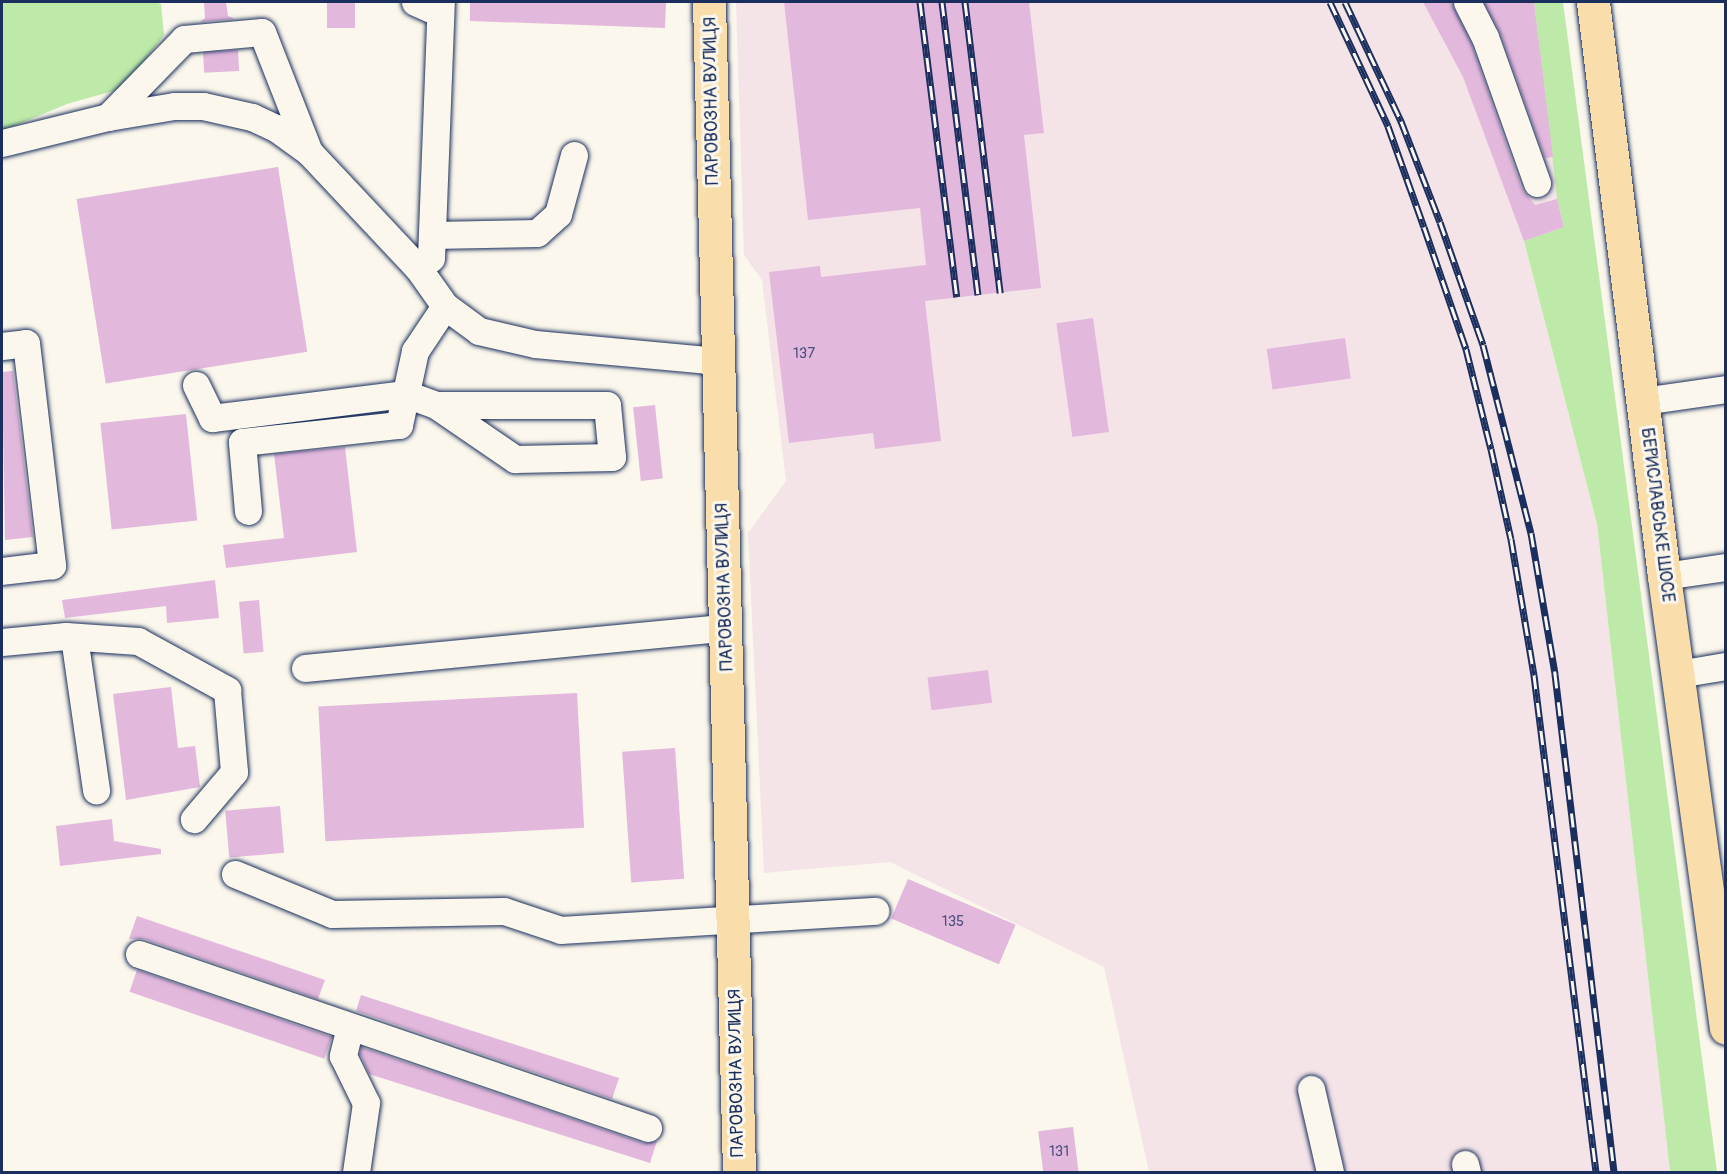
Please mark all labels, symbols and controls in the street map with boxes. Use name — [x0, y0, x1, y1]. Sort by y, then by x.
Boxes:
street label: ПАРОВОЗНА ВУЛИЦЯ — [700, 17, 724, 185]
house number: 137 — [793, 345, 815, 363]
street label: БЕРИСЛАВСЬКЕ ШОСЕ — [1636, 426, 1678, 604]
street label: ПАРОВОЗНА ВУЛИЦЯ — [711, 503, 739, 671]
house number: 135 — [942, 913, 964, 931]
street label: ПАРОВОЗНА ВУЛИЦЯ — [725, 989, 749, 1157]
house number: 131 — [1049, 1143, 1069, 1161]

